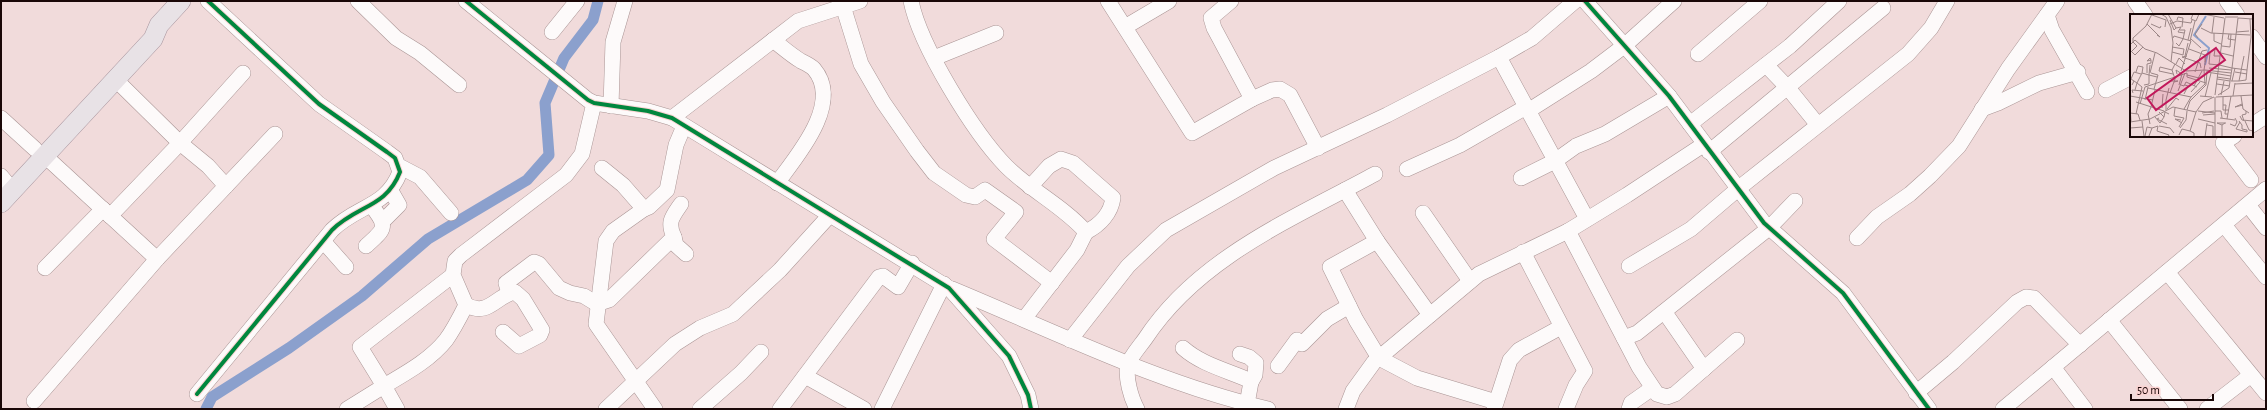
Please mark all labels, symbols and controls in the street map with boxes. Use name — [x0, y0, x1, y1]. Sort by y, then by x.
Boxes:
inset map — [2130, 14, 2253, 137]
scale bar — [2131, 376, 2213, 402]
text: 50 m — [2137, 384, 2160, 396]

